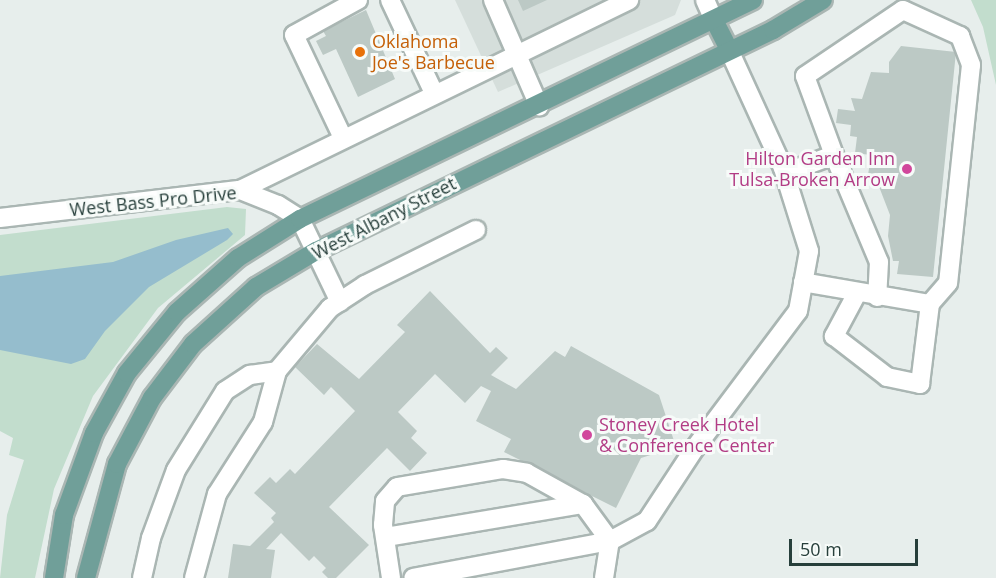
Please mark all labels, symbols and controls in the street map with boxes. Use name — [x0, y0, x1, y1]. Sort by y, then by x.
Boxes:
place label: Oklahoma Joe's Barbecue — [372, 31, 495, 74]
marker: Oklahoma Joe's Barbecue — [353, 45, 367, 59]
place label: Hilton Garden Inn Tulsa-Broken Arrow — [729, 148, 895, 190]
marker: Hilton Garden Inn Tulsa-Broken Arrow — [900, 162, 914, 176]
street label: West Albany Street — [309, 172, 459, 264]
street label: West Bass Pro Drive — [69, 181, 237, 221]
place label: Stoney Creek Hotel & Conference Center — [599, 414, 774, 456]
marker: Stoney Creek Hotel & Conference Center — [580, 428, 594, 442]
scale bar — [792, 527, 921, 565]
text: 50 m — [800, 537, 842, 561]

